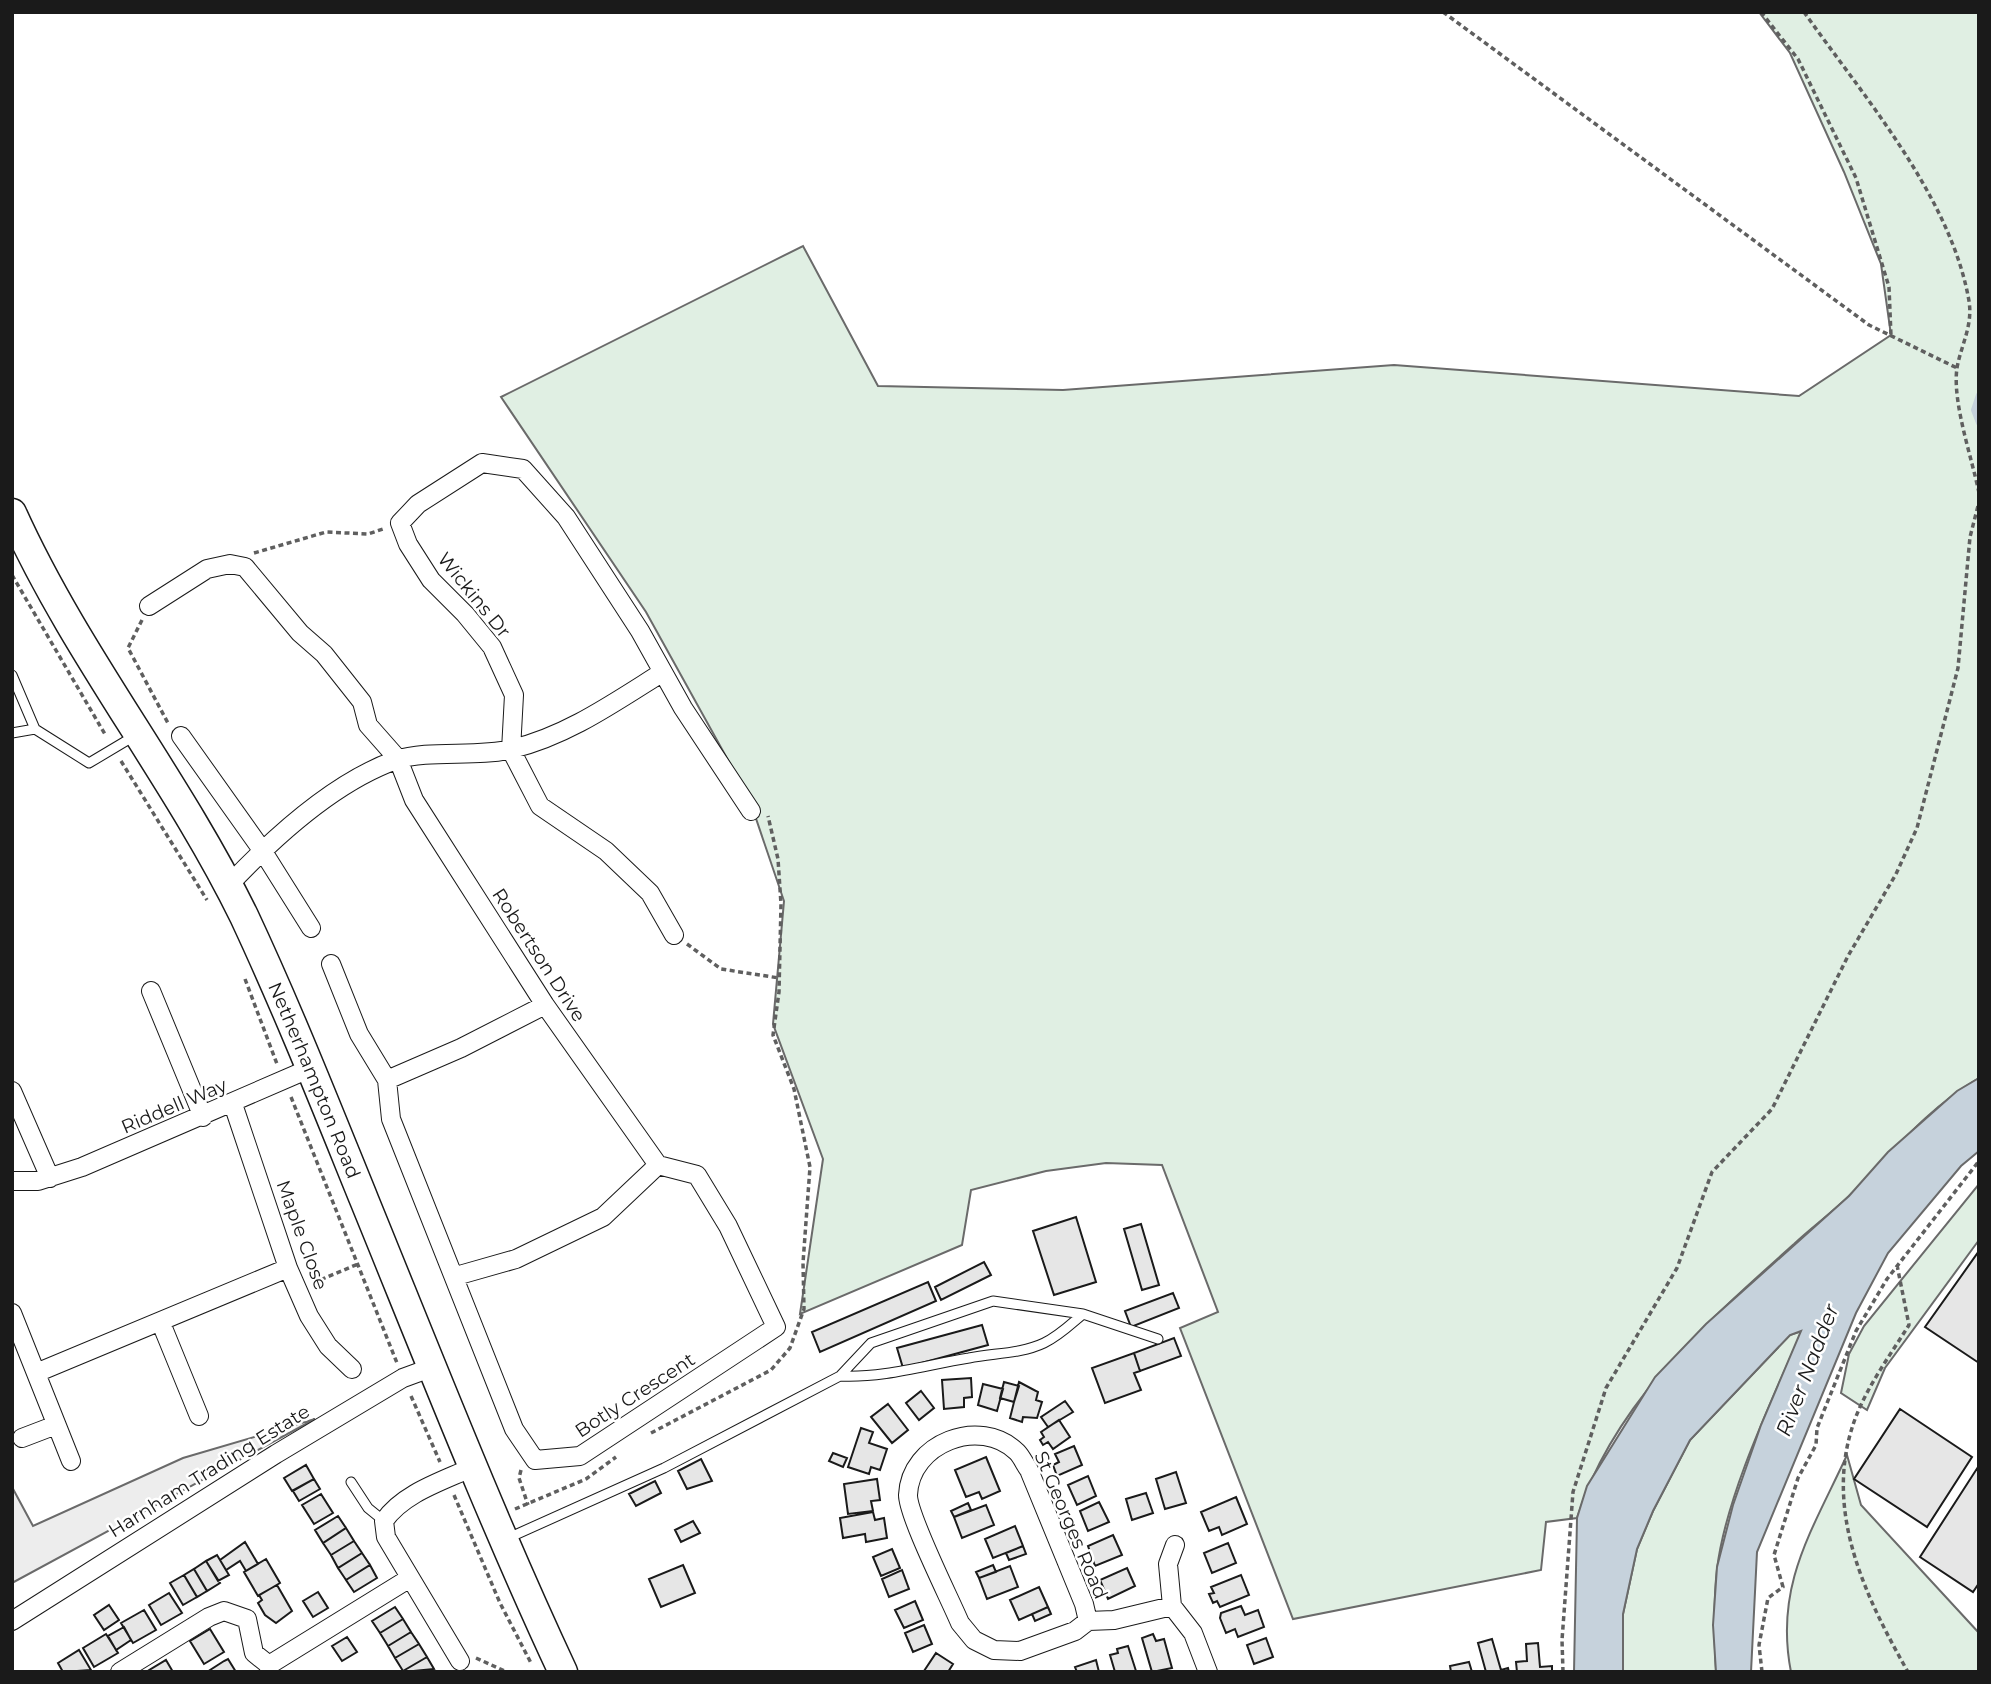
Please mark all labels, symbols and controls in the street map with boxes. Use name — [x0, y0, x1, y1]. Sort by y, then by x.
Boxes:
street label: Wickins Dr — [433, 548, 515, 642]
street label: Robertson Drive — [487, 884, 591, 1026]
street label: Netherhampton Road — [264, 978, 366, 1182]
street label: Riddell Way — [118, 1073, 231, 1139]
street label: Maple Close — [272, 1177, 332, 1293]
water label: River Nadder — [1770, 1300, 1844, 1440]
street label: Botly Crescent — [571, 1348, 700, 1442]
street label: Harnham Trading Estate — [104, 1400, 314, 1542]
street label: St Georges Road — [1029, 1448, 1113, 1602]

